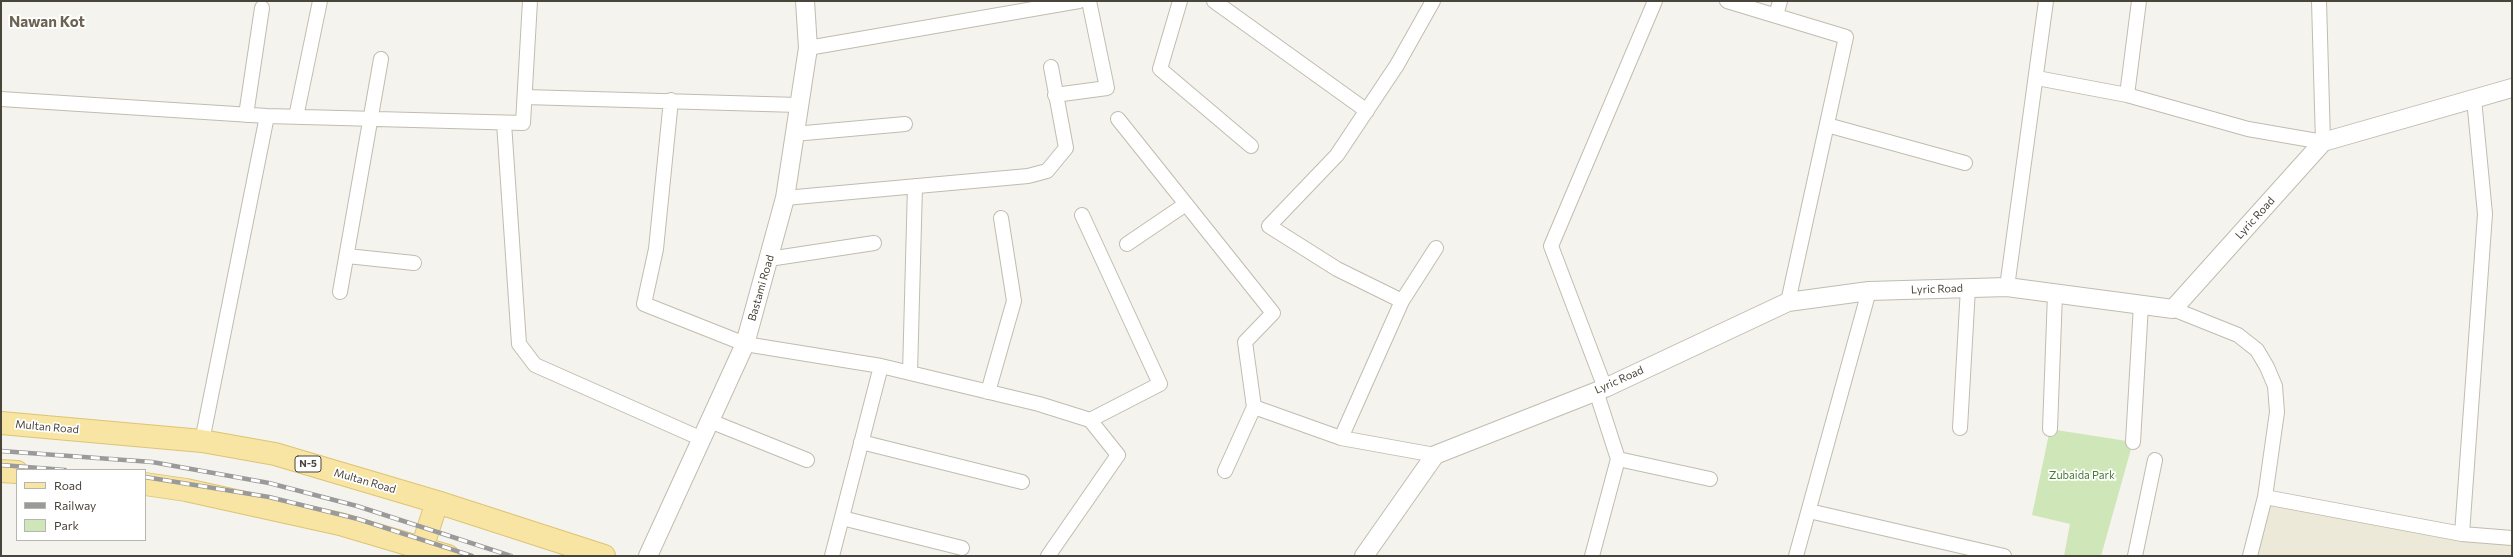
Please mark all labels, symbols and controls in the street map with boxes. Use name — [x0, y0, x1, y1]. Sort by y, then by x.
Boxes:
district label: Nawan Kot — [9, 13, 85, 31]
street label: Lyric Road — [2233, 194, 2277, 242]
street label: Bastami Road — [745, 253, 777, 323]
street label: Lyric Road — [1911, 281, 1963, 297]
street label: Lyric Road — [1593, 363, 1645, 397]
street label: Multan Road — [15, 418, 79, 436]
road number: N-5 — [295, 456, 321, 472]
street label: Multan Road — [333, 466, 397, 496]
park label: Zubaida Park — [2049, 468, 2115, 482]
legend — [16, 469, 146, 541]
text: Road — [54, 478, 82, 492]
text: Railway — [54, 498, 96, 512]
text: Park — [54, 518, 79, 532]

